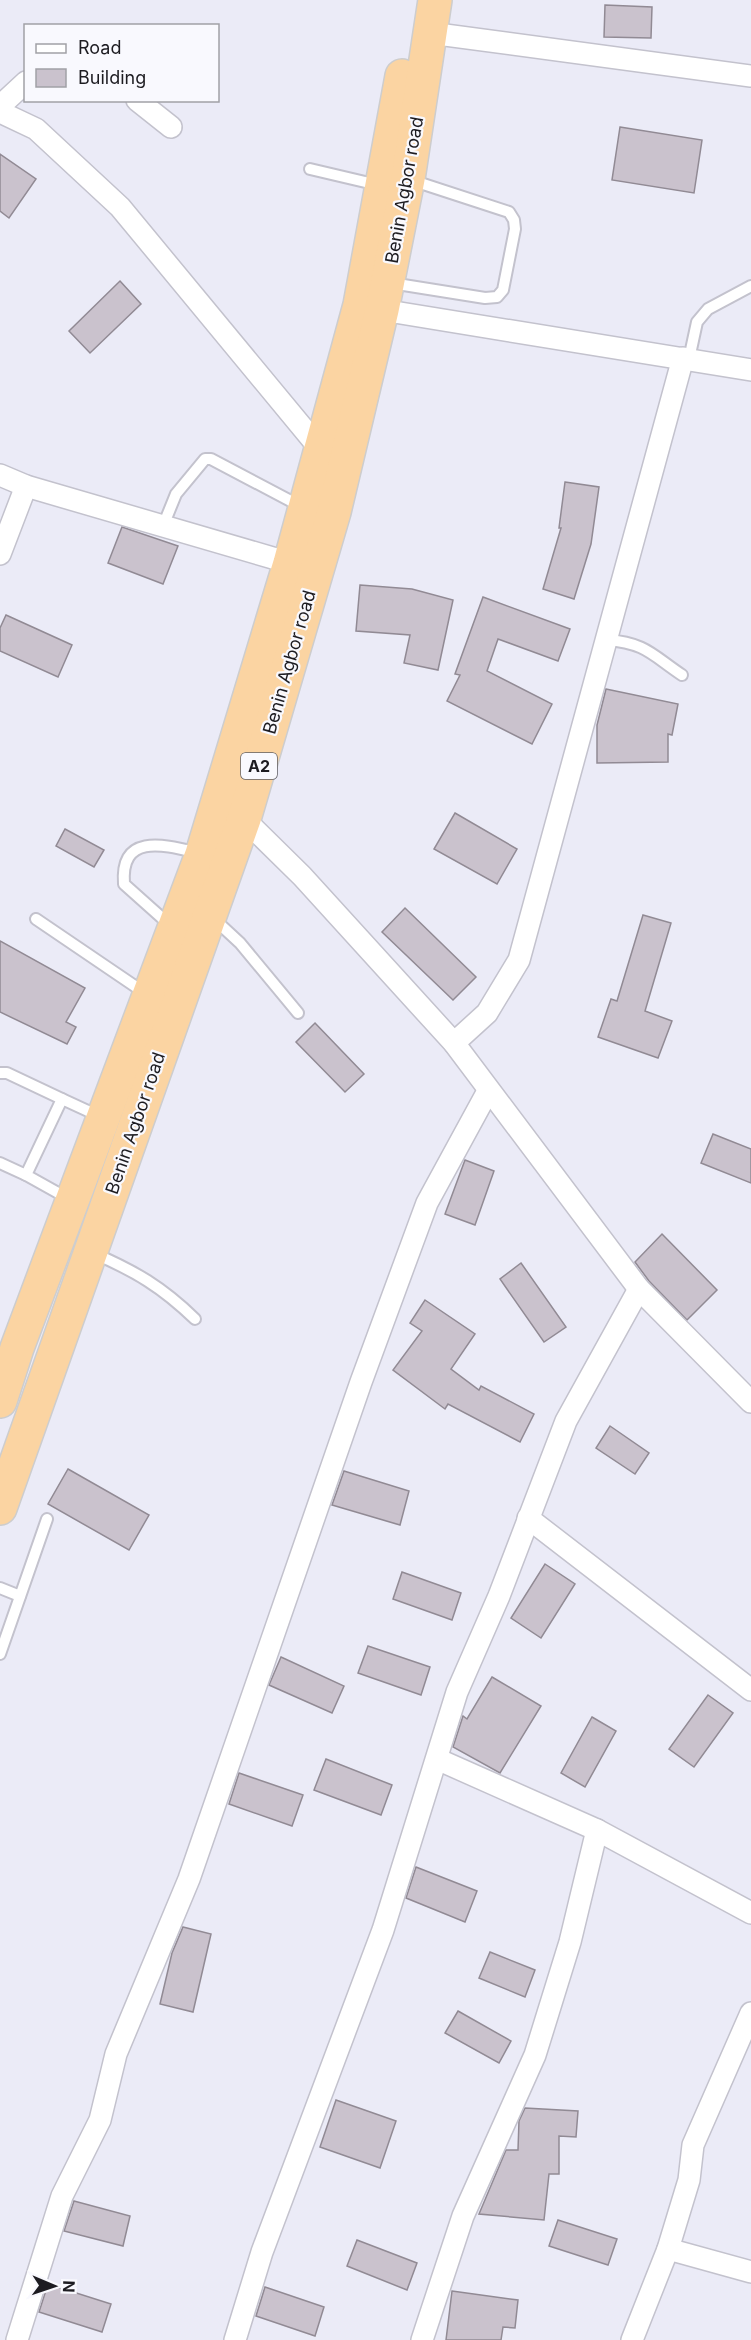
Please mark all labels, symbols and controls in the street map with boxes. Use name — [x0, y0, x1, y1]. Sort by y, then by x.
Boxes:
legend — [24, 24, 219, 102]
text: Road — [78, 37, 121, 58]
text: Building — [78, 67, 146, 88]
street label: Benin Agbor road — [381, 115, 427, 265]
street label: Benin Agbor road — [258, 588, 320, 736]
road number: A2 — [241, 753, 277, 779]
street label: Benin Agbor road — [101, 1049, 169, 1197]
north arrow — [24, 2256, 84, 2316]
text: N — [59, 2280, 79, 2293]

